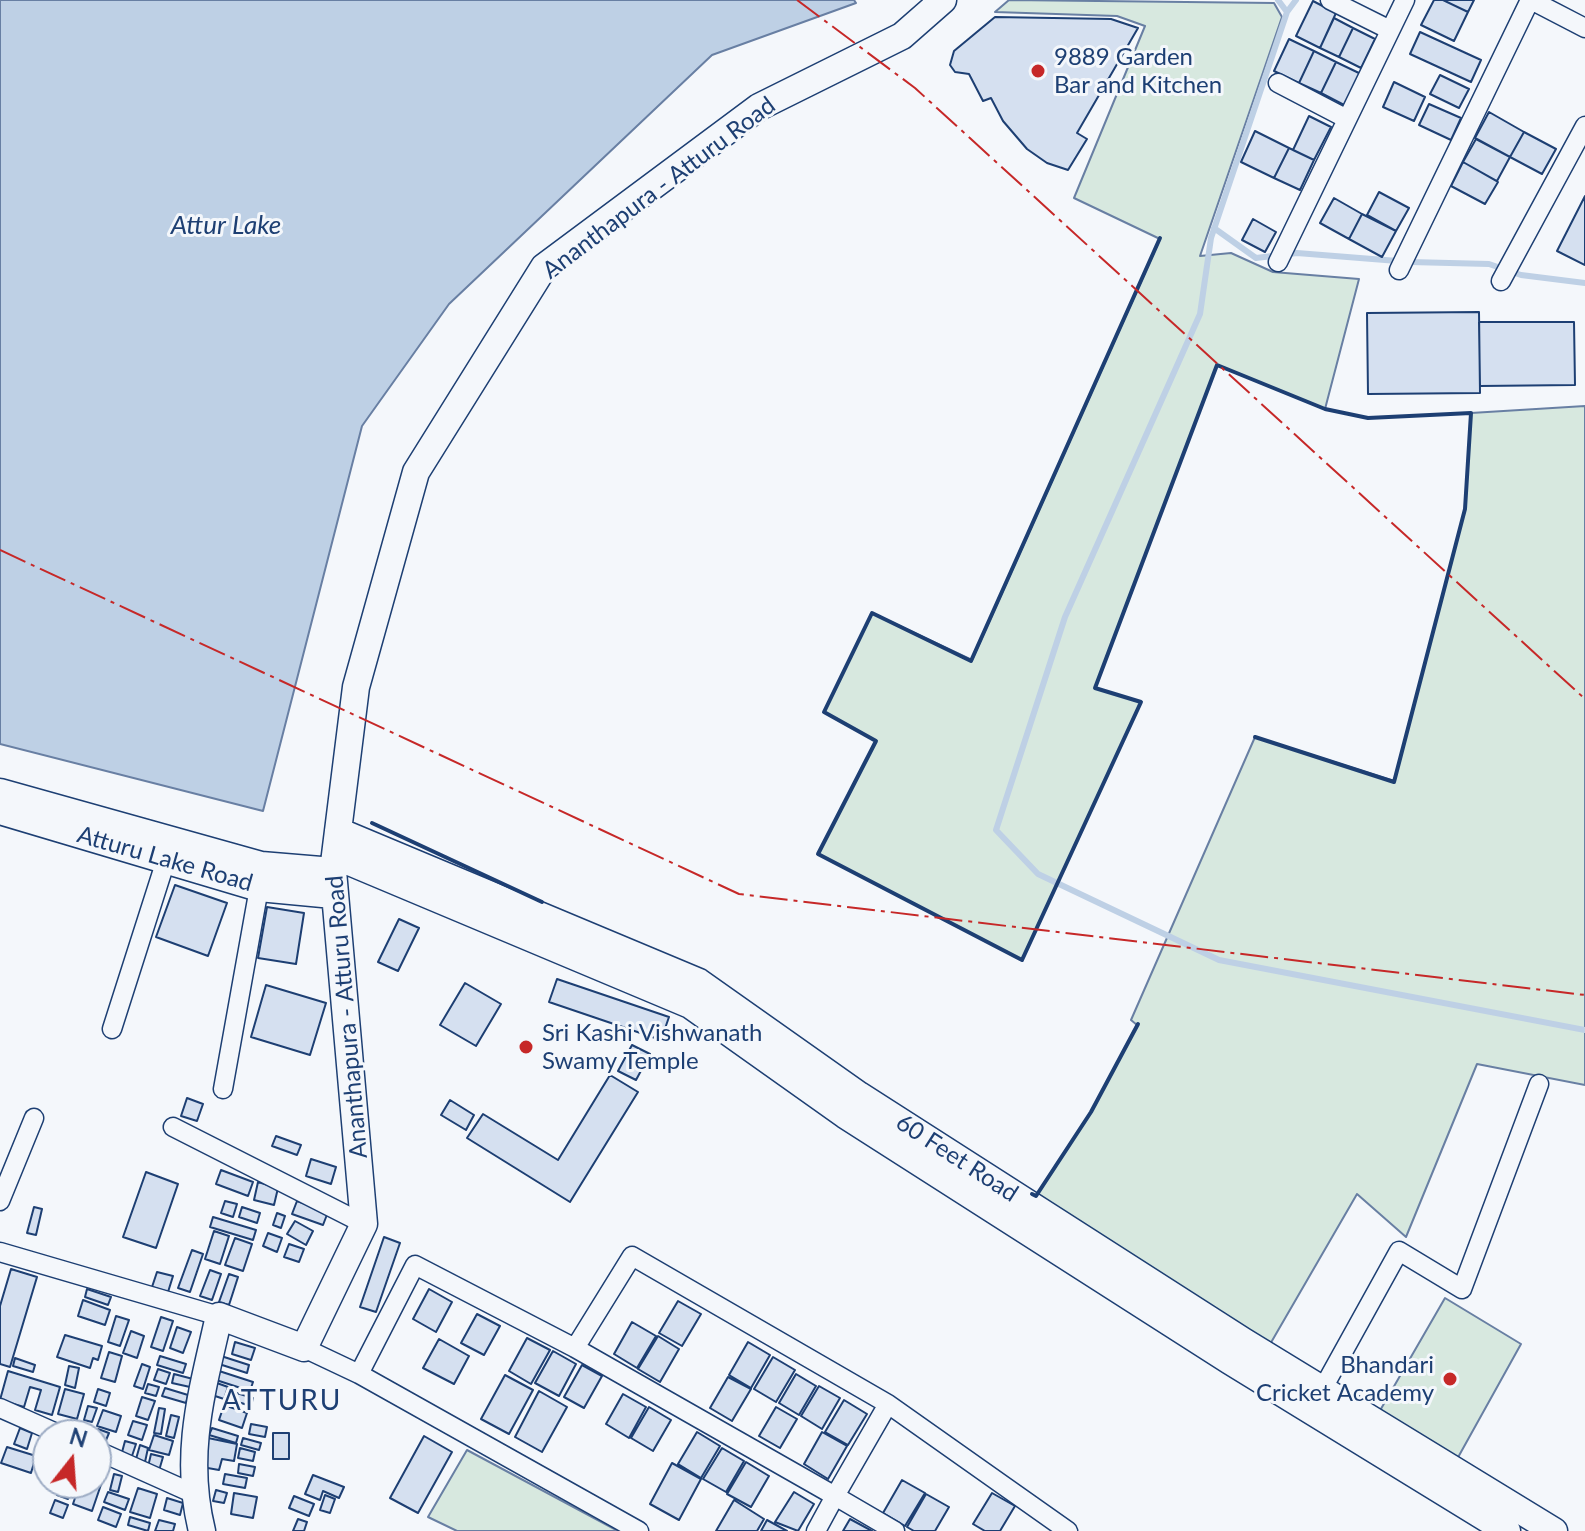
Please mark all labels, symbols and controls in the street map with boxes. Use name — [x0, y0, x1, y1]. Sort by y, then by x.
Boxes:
place label: 9889 Garden Bar and Kitchen — [1054, 43, 1222, 99]
marker: 9889 Garden Bar and Kitchen — [1029, 62, 1047, 80]
street label: Ananthapura - Atturu Road — [537, 91, 781, 285]
water label: Attur Lake — [171, 210, 281, 242]
street label: Atturu Lake Road — [74, 820, 256, 898]
street label: Ananthapura - Atturu Road — [320, 874, 374, 1160]
place label: Sri Kashi Vishwanath Swamy Temple — [542, 1019, 762, 1075]
marker: Sri Kashi Vishwanath Swamy Temple — [517, 1038, 535, 1056]
street label: 60 Feet Road — [891, 1108, 1023, 1208]
place label: Bhandari Cricket Academy — [1256, 1351, 1434, 1407]
marker: Bhandari Cricket Academy — [1441, 1370, 1459, 1388]
district label: ATTURU — [222, 1384, 342, 1418]
north arrow — [32, 1419, 112, 1499]
text: N — [67, 1422, 91, 1453]

